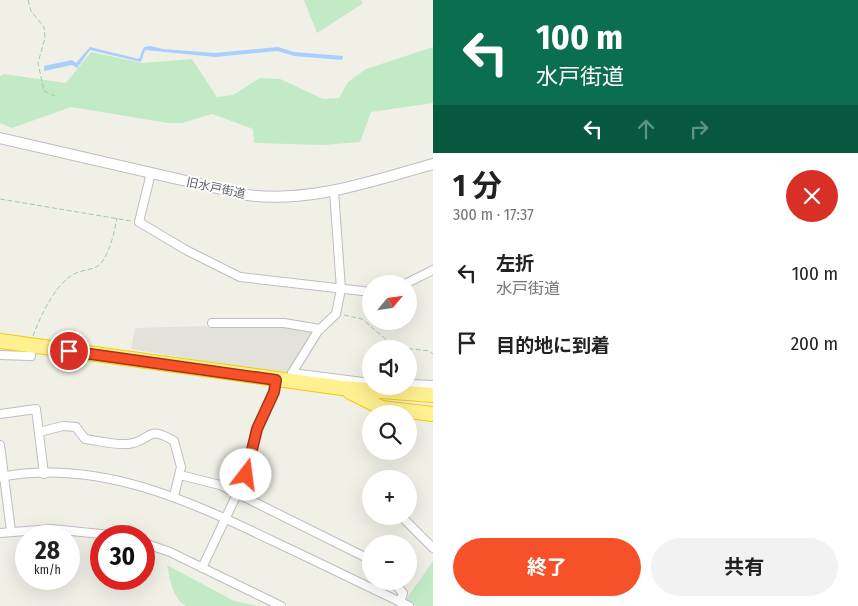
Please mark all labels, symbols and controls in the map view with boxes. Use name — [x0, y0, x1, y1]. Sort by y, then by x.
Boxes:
text: 100 m — [536, 16, 623, 58]
icon: left — [453, 20, 518, 85]
text: 水戸街道 — [536, 63, 624, 90]
icon: left — [579, 115, 607, 143]
icon: ahead — [632, 115, 660, 143]
icon: right — [685, 115, 713, 143]
text: 1 分 — [453, 168, 502, 204]
button: close — [786, 170, 838, 222]
street label: 旧水戸街道 — [185, 175, 247, 201]
text: 300 m · 17:37 — [453, 205, 534, 224]
text: 左折 — [496, 252, 534, 275]
icon: left — [453, 259, 481, 287]
text: 100 m — [792, 262, 838, 285]
north arrow — [362, 275, 418, 330]
map controls — [362, 275, 417, 590]
text: 水戸街道 — [496, 279, 560, 298]
icon: arrive — [453, 329, 481, 357]
pin — [48, 330, 90, 372]
text: 200 m — [791, 332, 838, 355]
text: 目的地に到着 — [496, 334, 610, 357]
icon: arrive — [55, 337, 83, 365]
button: sound — [362, 340, 417, 395]
button: search — [362, 405, 417, 460]
position arrow — [219, 448, 271, 500]
button: + — [362, 470, 417, 525]
speed limit sign: 30 — [90, 525, 155, 590]
button: − — [362, 535, 417, 590]
text: 28 — [35, 536, 60, 566]
button: 終了 — [453, 538, 641, 596]
button: 共有 — [651, 538, 838, 596]
text: km/h — [34, 563, 61, 577]

